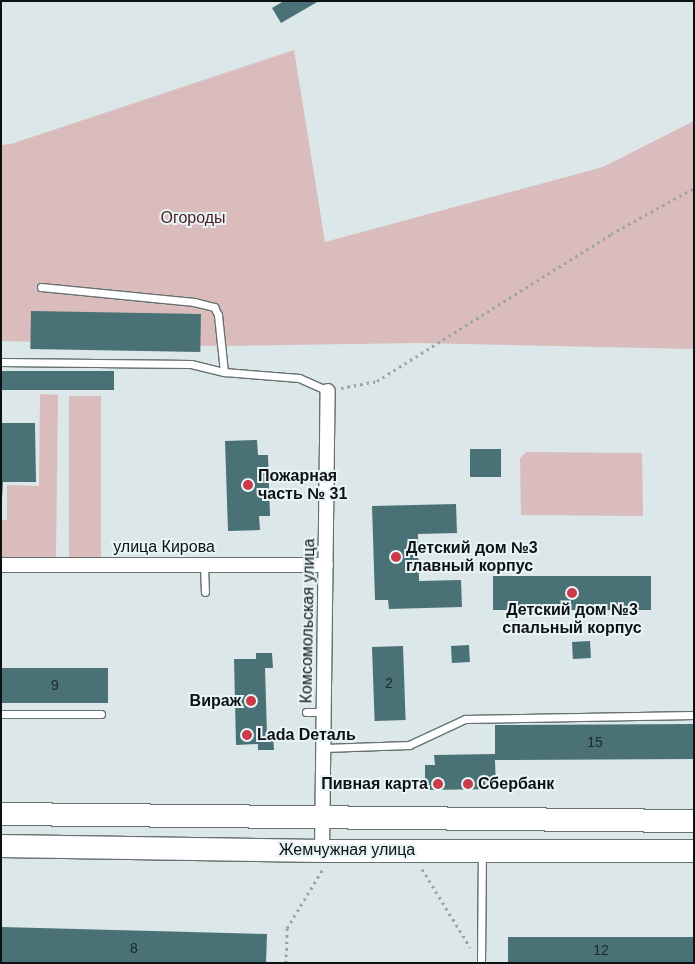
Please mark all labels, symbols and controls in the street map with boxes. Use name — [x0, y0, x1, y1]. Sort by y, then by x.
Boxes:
park label: Огороды — [160, 208, 226, 228]
place label: Пожарная часть № 31 — [258, 466, 347, 504]
marker: Пожарная часть № 31 — [242, 479, 254, 491]
street label: улица Кирова — [113, 537, 215, 557]
street label: Комсомольская улица — [297, 538, 319, 704]
place label: Детский дом №3 главный корпус — [406, 538, 538, 576]
marker: Детский дом №3 главный корпус — [390, 551, 402, 563]
marker: Детский дом №3 спальный корпус — [566, 587, 578, 599]
place label: Детский дом №3 спальный корпус — [502, 600, 642, 638]
house number: 2 — [385, 675, 393, 691]
house number: 9 — [51, 677, 59, 693]
place label: Вираж — [190, 691, 241, 711]
marker: Вираж — [245, 695, 257, 707]
place label: Lada Dеталь — [257, 725, 356, 745]
marker: Lada Dеталь — [241, 729, 253, 741]
house number: 15 — [587, 734, 603, 750]
place label: Пивная карта — [321, 774, 428, 794]
place label: Сбербанк — [478, 774, 554, 794]
marker: Пивная карта — [432, 778, 444, 790]
marker: Сбербанк — [462, 778, 474, 790]
street label: Жемчужная улица — [279, 840, 415, 860]
house number: 8 — [130, 940, 138, 956]
house number: 12 — [593, 942, 609, 958]

